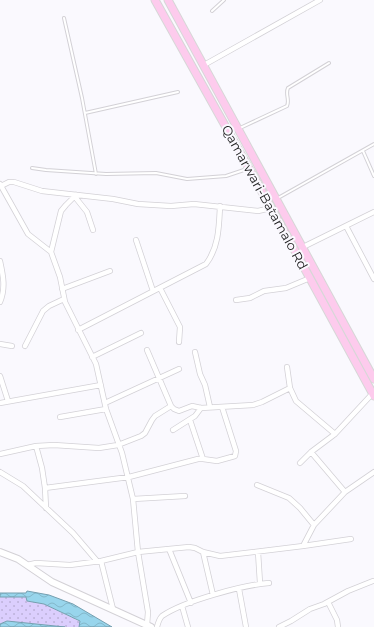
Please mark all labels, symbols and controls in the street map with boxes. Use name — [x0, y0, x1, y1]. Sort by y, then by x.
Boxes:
street label: Qamarwari-Batamalo Rd — [219, 122, 311, 272]

